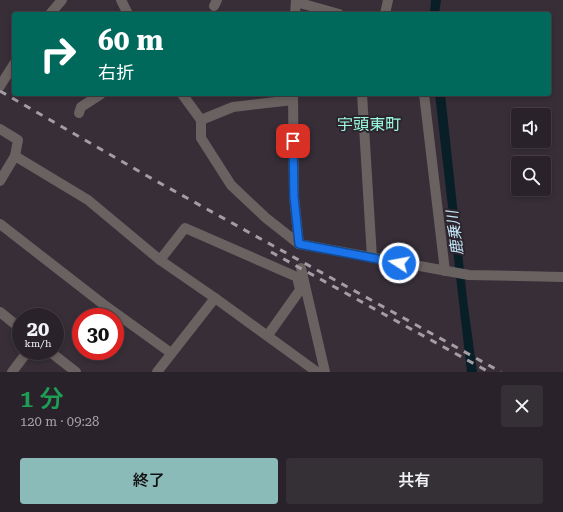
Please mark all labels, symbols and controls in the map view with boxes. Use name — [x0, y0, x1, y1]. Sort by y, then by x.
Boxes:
text: 60 m — [98, 24, 163, 57]
icon: right — [32, 28, 84, 80]
text: 右折 — [98, 62, 134, 83]
map controls — [511, 108, 551, 196]
button: sound — [511, 108, 551, 148]
district label: 宇頭東町 — [337, 115, 401, 134]
pin — [276, 124, 310, 158]
icon: arrive — [282, 130, 304, 152]
button: search — [511, 156, 551, 196]
water label: 鹿乗川 — [443, 208, 467, 256]
position arrow — [378, 242, 420, 284]
speed limit sign: 30 — [72, 308, 124, 360]
text: 20 — [27, 317, 49, 341]
text: km/h — [25, 338, 51, 349]
text: 1 分 — [20, 385, 64, 413]
button: close — [501, 385, 543, 427]
text: 120 m · 09:28 — [20, 414, 99, 429]
button: 終了 — [20, 458, 278, 504]
button: 共有 — [286, 458, 543, 504]

